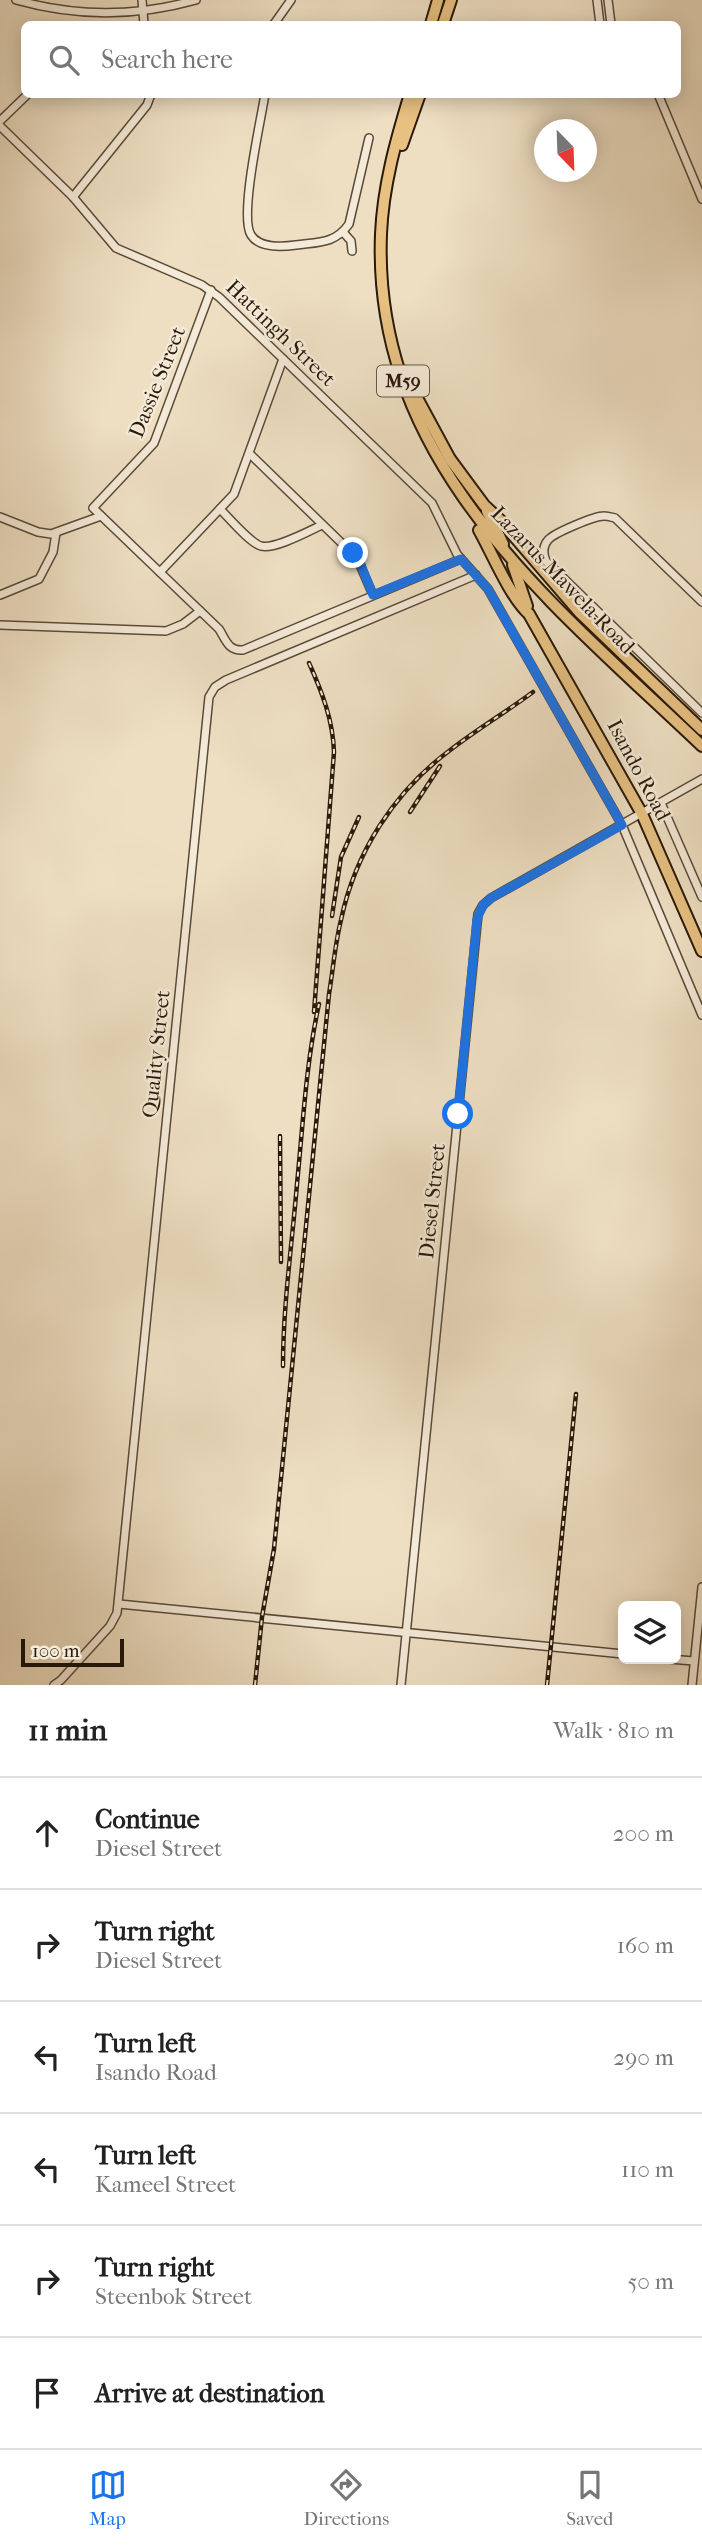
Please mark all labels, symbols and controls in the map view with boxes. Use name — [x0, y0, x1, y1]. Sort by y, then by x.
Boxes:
search box — [21, 21, 681, 98]
icon: search — [45, 41, 83, 79]
text: Search here — [101, 44, 233, 75]
north arrow — [534, 119, 597, 182]
street label: Hattingh Street — [221, 275, 341, 392]
street label: Dassie Street — [124, 323, 190, 441]
road number: M59 — [377, 366, 429, 396]
street label: Lazarus Mawela Road — [487, 501, 640, 659]
route end — [337, 537, 368, 568]
street label: Isando Road — [602, 715, 676, 825]
street label: Quality Street — [137, 988, 175, 1119]
route start — [442, 1098, 473, 1129]
street label: Diesel Street — [414, 1141, 450, 1260]
map controls — [618, 1601, 681, 1664]
button: layers — [618, 1601, 681, 1664]
scale bar — [21, 1636, 124, 1668]
text: 100 m — [32, 1640, 80, 1662]
text: 11 min — [28, 1713, 107, 1748]
text: Walk · 810 m — [553, 1717, 674, 1744]
text: Continue — [95, 1804, 200, 1835]
icon: ahead — [28, 1814, 66, 1852]
text: 200 m — [613, 1820, 674, 1847]
text: Diesel Street — [95, 1835, 222, 1862]
text: Turn right — [95, 1916, 215, 1947]
icon: right — [28, 1926, 66, 1964]
text: 160 m — [617, 1932, 674, 1959]
text: Diesel Street — [95, 1947, 222, 1974]
text: Turn left — [95, 2028, 196, 2059]
icon: left — [28, 2038, 66, 2076]
text: 290 m — [613, 2044, 674, 2071]
text: Isando Road — [95, 2059, 217, 2086]
text: Turn left — [95, 2140, 196, 2171]
icon: left — [28, 2150, 66, 2188]
text: 110 m — [621, 2156, 674, 2183]
text: Kameel Street — [95, 2171, 236, 2198]
text: Turn right — [95, 2252, 215, 2283]
icon: right — [28, 2262, 66, 2300]
text: 50 m — [627, 2268, 674, 2295]
text: Steenbok Street — [95, 2283, 252, 2310]
icon: arrive — [28, 2374, 66, 2412]
text: Arrive at destination — [95, 2378, 325, 2409]
tab: Map — [89, 2466, 127, 2530]
tab: Directions — [304, 2466, 389, 2530]
tab: Saved — [566, 2466, 613, 2530]

